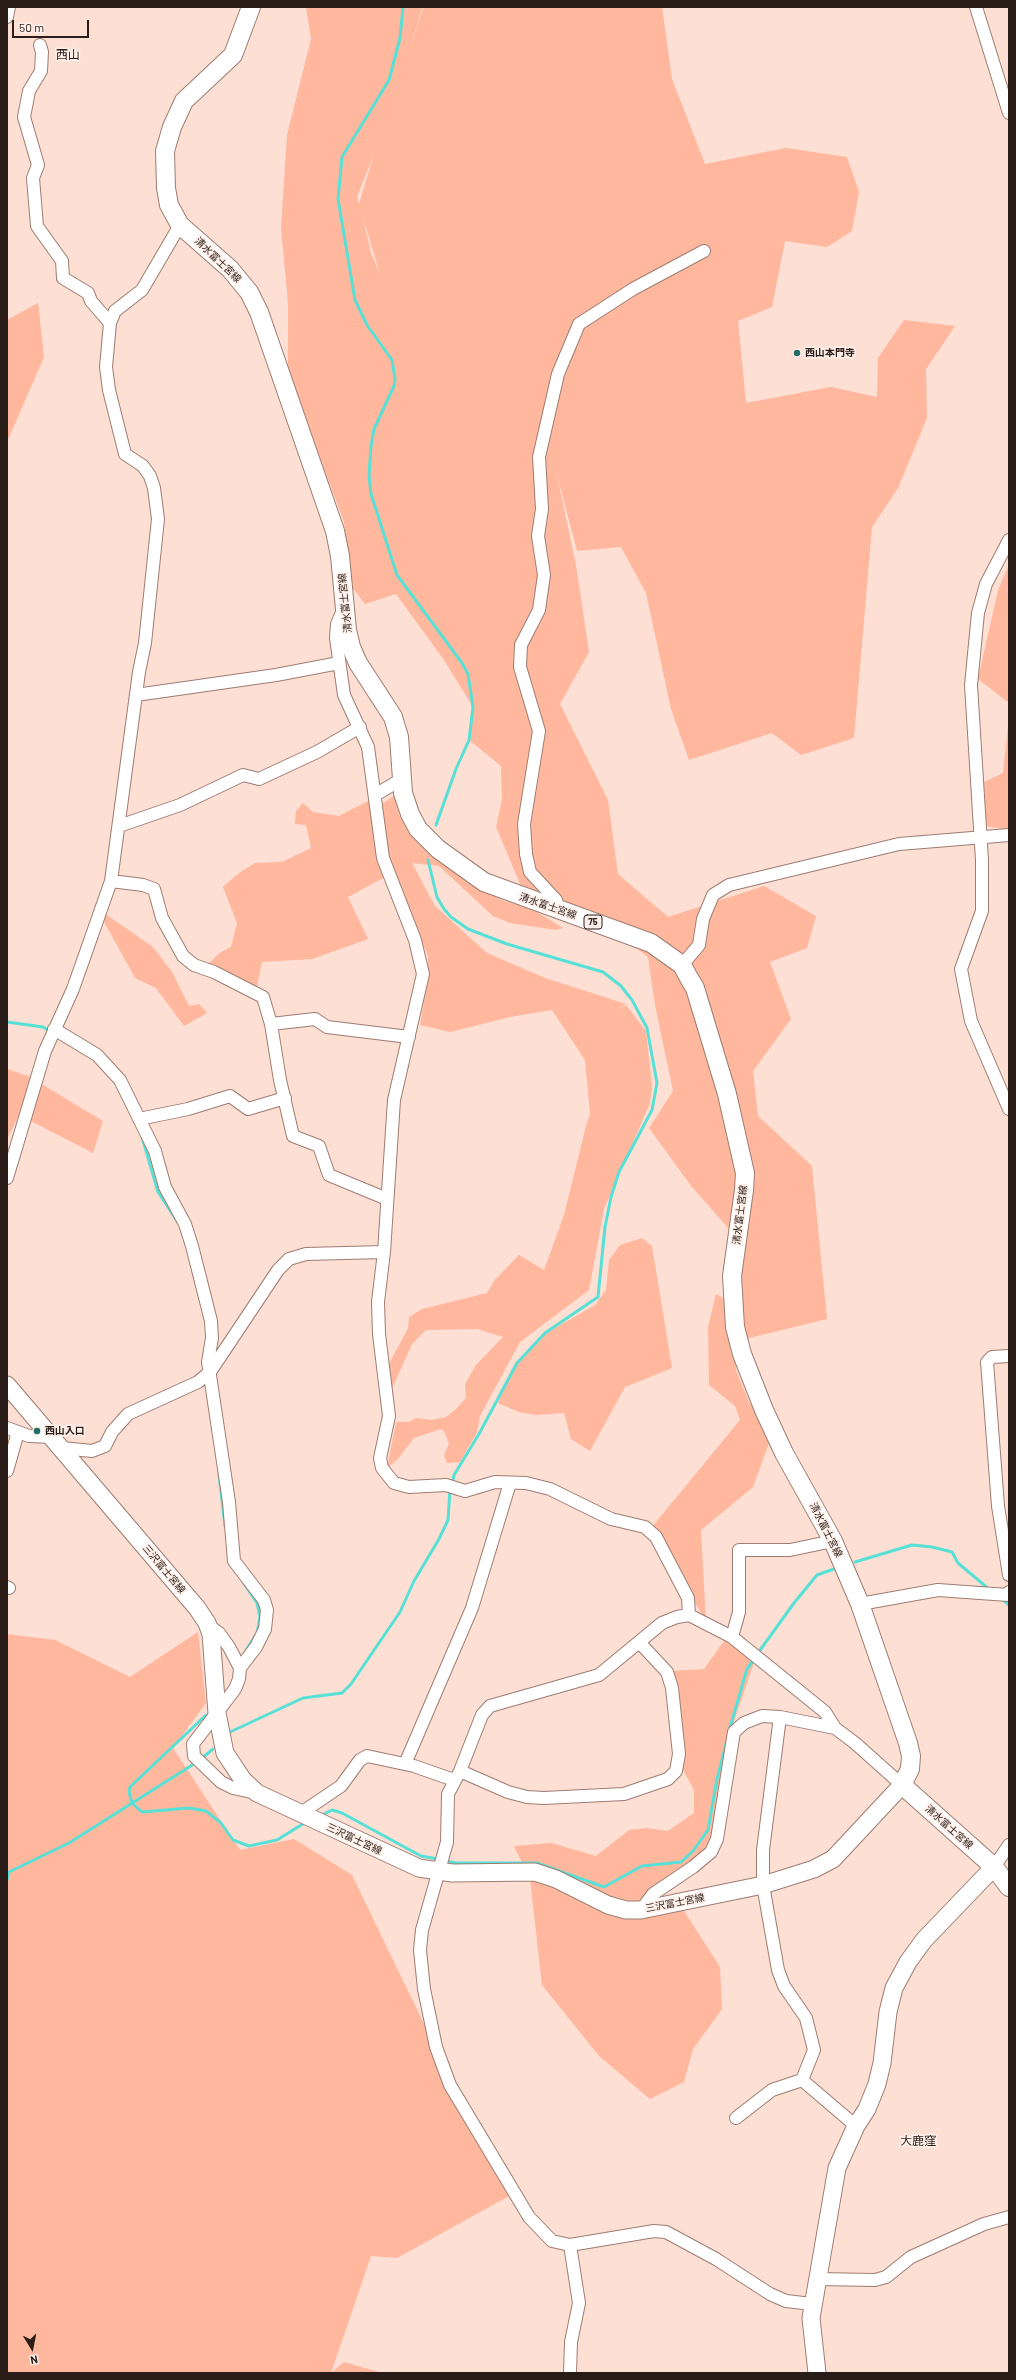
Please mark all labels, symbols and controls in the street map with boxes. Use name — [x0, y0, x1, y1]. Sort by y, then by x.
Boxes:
scale bar — [14, 12, 91, 38]
text: 50 m — [19, 20, 44, 34]
district label: 西山 — [56, 48, 80, 62]
street label: 清水富士宮線 — [192, 235, 244, 285]
place label: 西山本門寺 — [805, 347, 855, 359]
marker: 西山本門寺 — [792, 348, 802, 358]
street label: 清水富士宮線 — [336, 573, 354, 633]
street label: 清水富士宮線 — [518, 891, 578, 921]
road number: 75 — [584, 915, 602, 929]
street label: 清水富士宮線 — [730, 1184, 750, 1246]
place label: 西山入口 — [45, 1425, 85, 1437]
marker: 西山入口 — [32, 1426, 42, 1436]
street label: 清水富士宮線 — [807, 1501, 845, 1559]
street label: 三沢富士宮線 — [140, 1542, 188, 1596]
street label: 清水富士宮線 — [923, 1802, 975, 1852]
street label: 三沢富士宮線 — [324, 1821, 384, 1857]
street label: 三沢富士宮線 — [644, 1891, 706, 1915]
district label: 大鹿窪 — [900, 2134, 936, 2148]
north arrow — [12, 2328, 52, 2368]
text: N — [29, 2353, 39, 2367]

